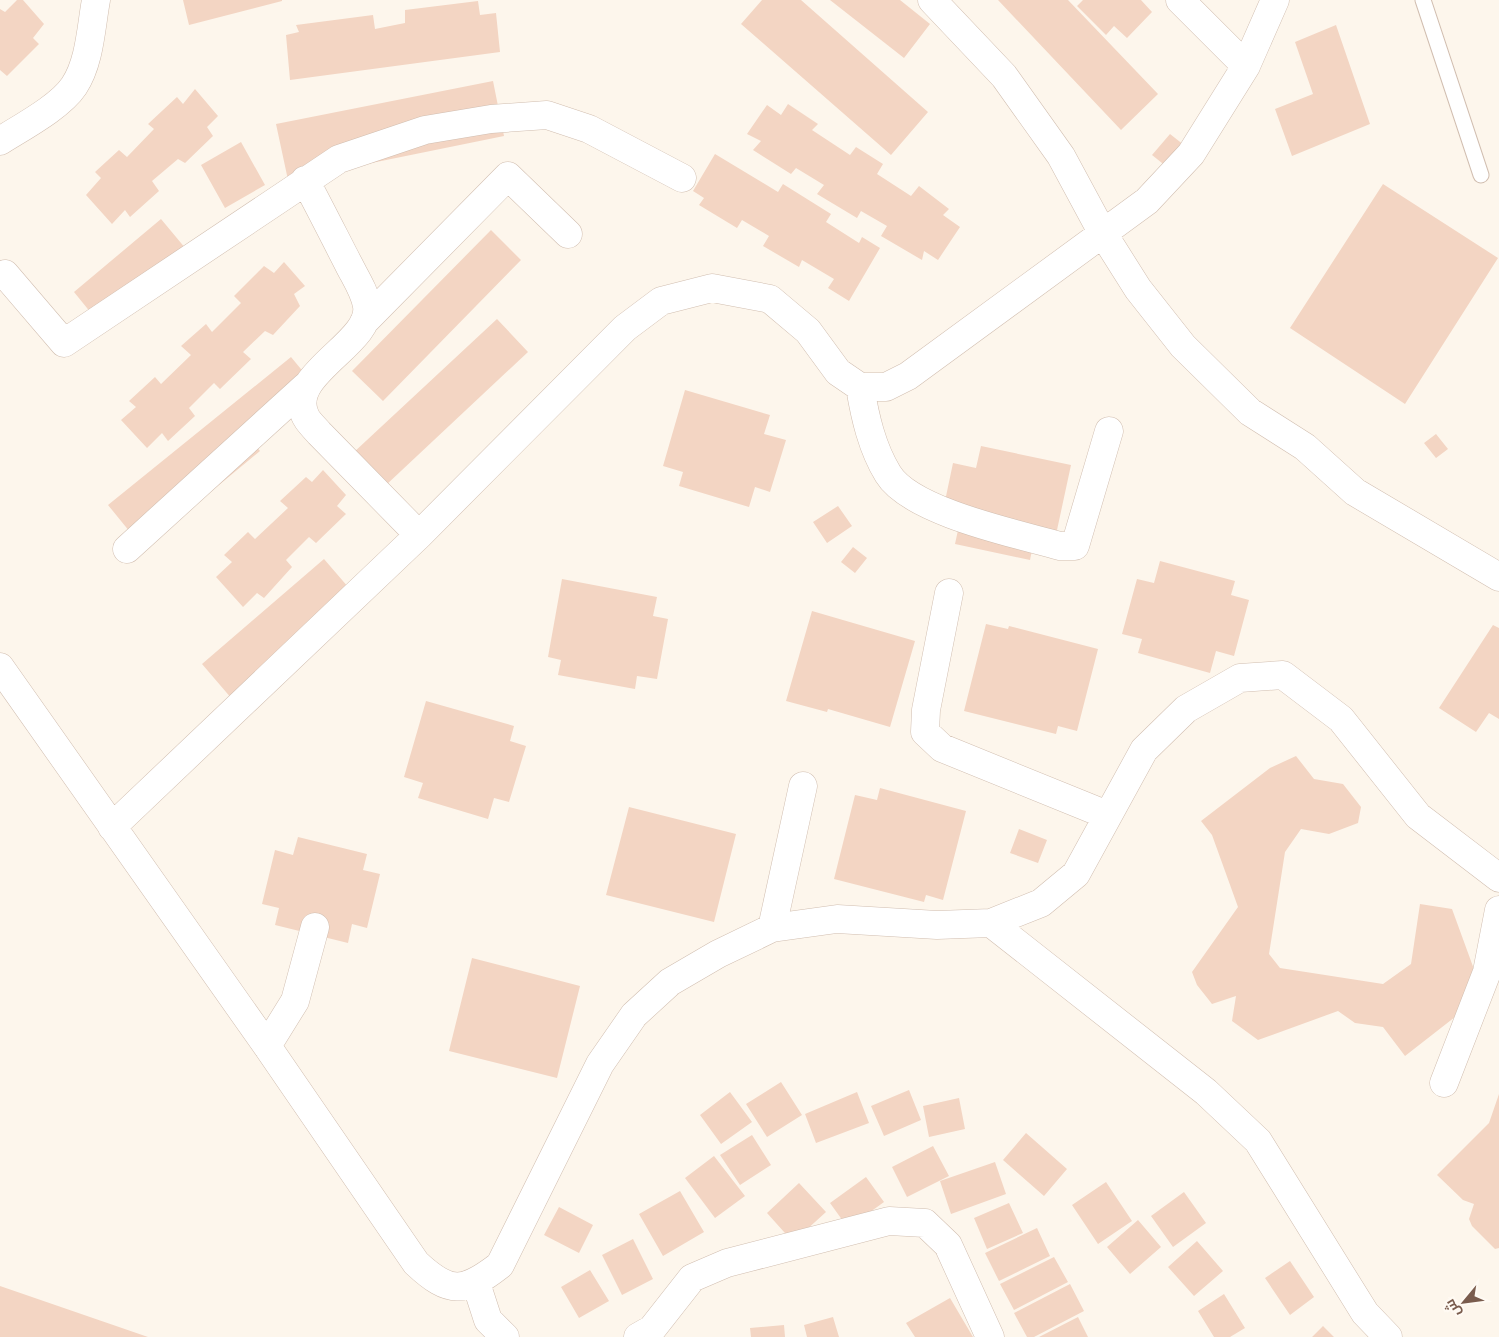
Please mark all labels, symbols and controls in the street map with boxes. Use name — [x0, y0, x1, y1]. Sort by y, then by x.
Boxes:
north arrow — [1439, 1277, 1489, 1327]
text: ش — [1441, 1296, 1465, 1320]

